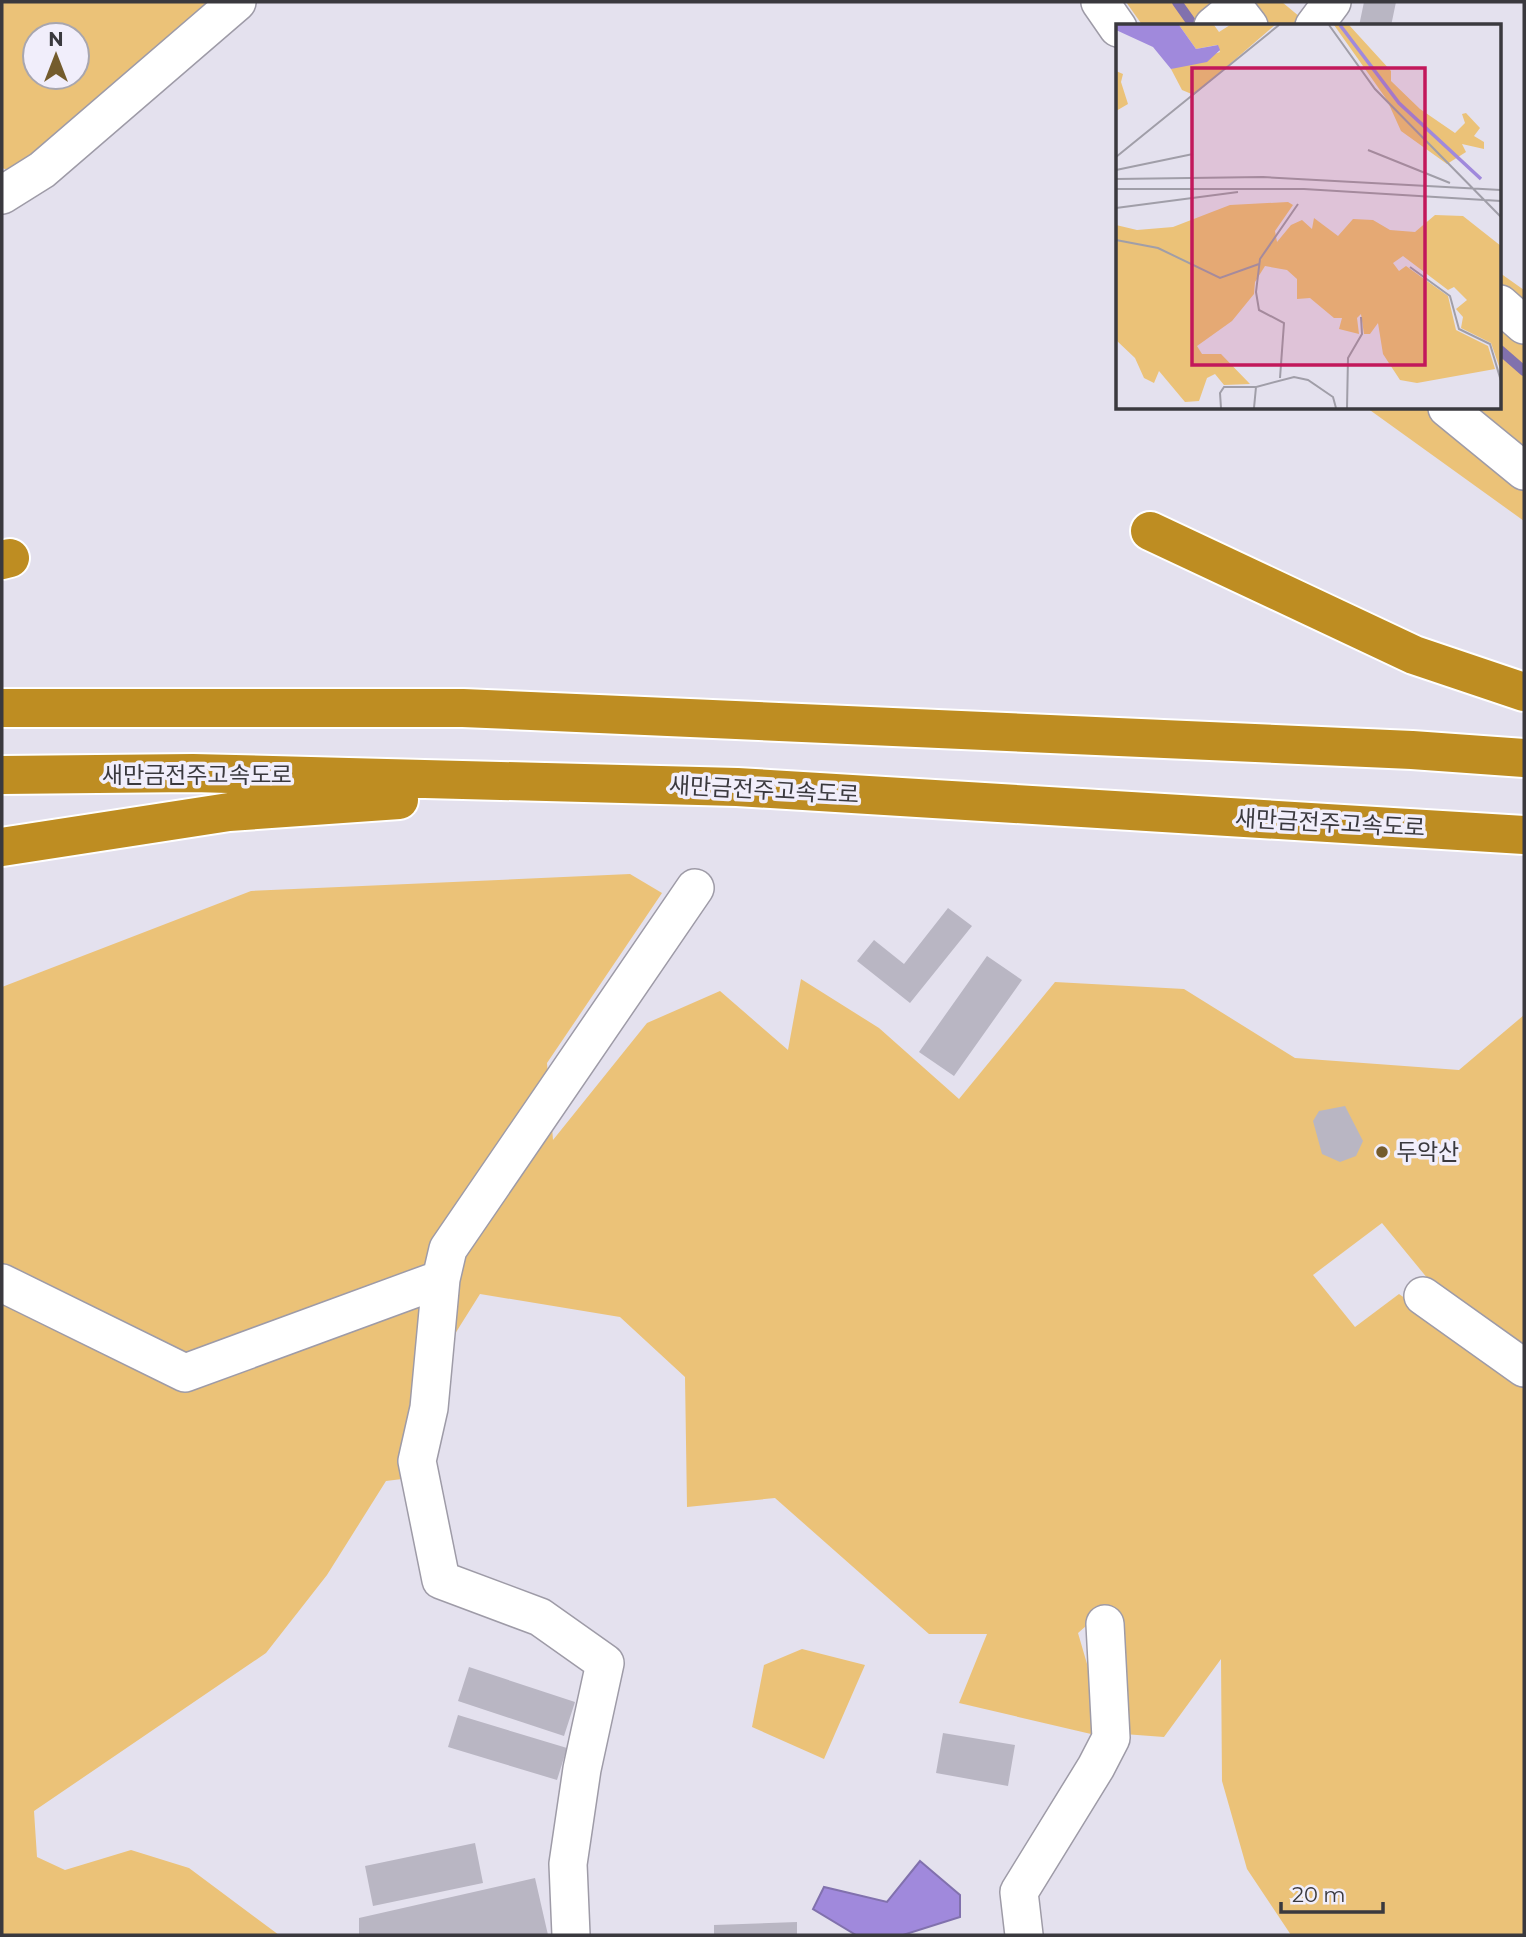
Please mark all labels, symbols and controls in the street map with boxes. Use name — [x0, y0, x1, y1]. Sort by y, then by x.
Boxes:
north arrow — [21, 21, 91, 91]
inset map — [1116, 24, 1502, 410]
text: N — [48, 28, 64, 51]
street label: 새만금전주고속도로 — [102, 761, 292, 789]
street label: 새만금전주고속도로 — [668, 771, 860, 809]
street label: 새만금전주고속도로 — [1234, 804, 1426, 842]
place label: 두악산 — [1396, 1138, 1459, 1166]
marker: 두악산 — [1374, 1144, 1390, 1160]
scale bar — [1281, 1870, 1382, 1914]
text: 20 m — [1292, 1882, 1346, 1907]

